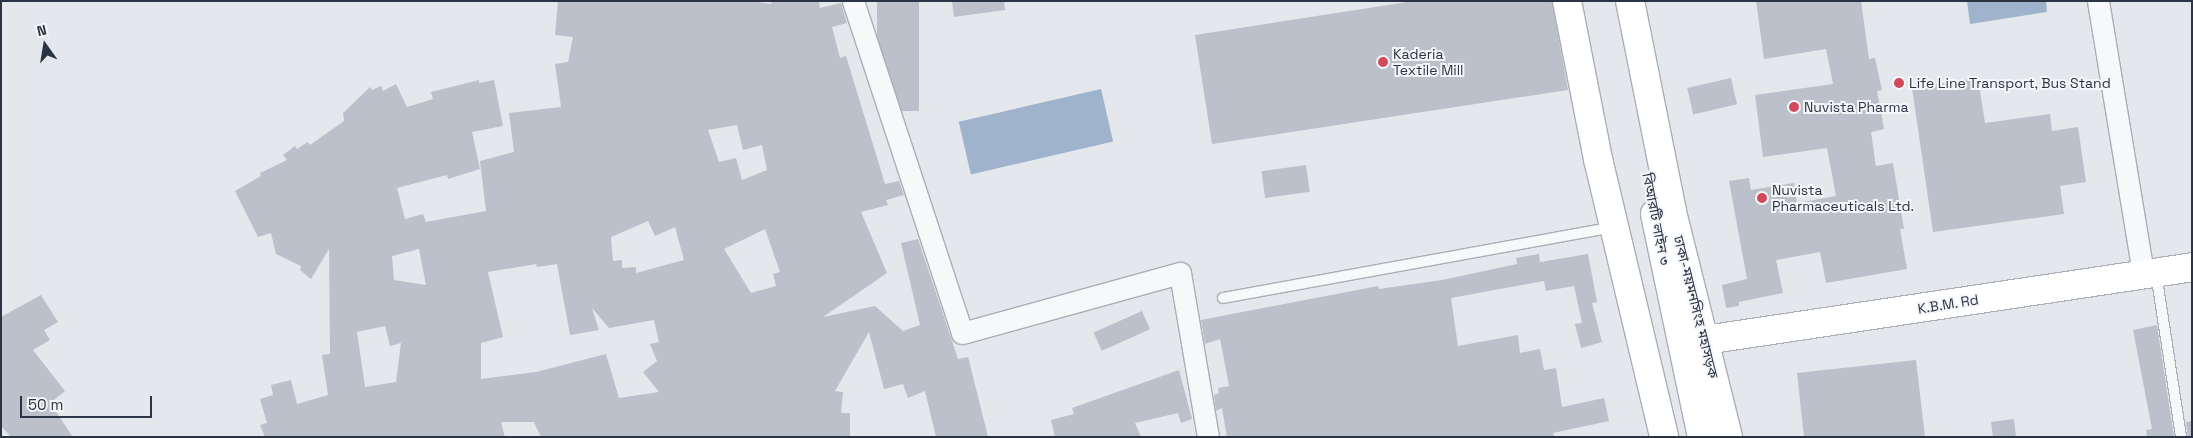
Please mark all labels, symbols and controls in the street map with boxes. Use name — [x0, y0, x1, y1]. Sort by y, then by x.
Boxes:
north arrow — [20, 20, 70, 70]
text: N — [35, 21, 48, 40]
place label: Kaderia Textile Mill — [1393, 46, 1464, 78]
marker: Kaderia Textile Mill — [1377, 56, 1389, 68]
place label: Life Line Transport, Bus Stand — [1909, 75, 2112, 91]
marker: Life Line Transport, Bus Stand — [1893, 77, 1905, 89]
place label: Nuvista Pharma — [1804, 99, 1909, 115]
marker: Nuvista Pharma — [1788, 101, 1800, 113]
street label: বিআরটি লাইন ৩ — [1639, 172, 1673, 266]
place label: Nuvista Pharmaceuticals Ltd. — [1772, 182, 1914, 214]
marker: Nuvista Pharmaceuticals Ltd. — [1756, 192, 1768, 204]
street label: ঢাকা-ময়মনসিংহ মহাসড়ক — [1670, 234, 1722, 380]
street label: K.B.M. Rd — [1916, 291, 1980, 317]
scale bar — [22, 386, 155, 418]
text: 50 m — [28, 395, 63, 414]

